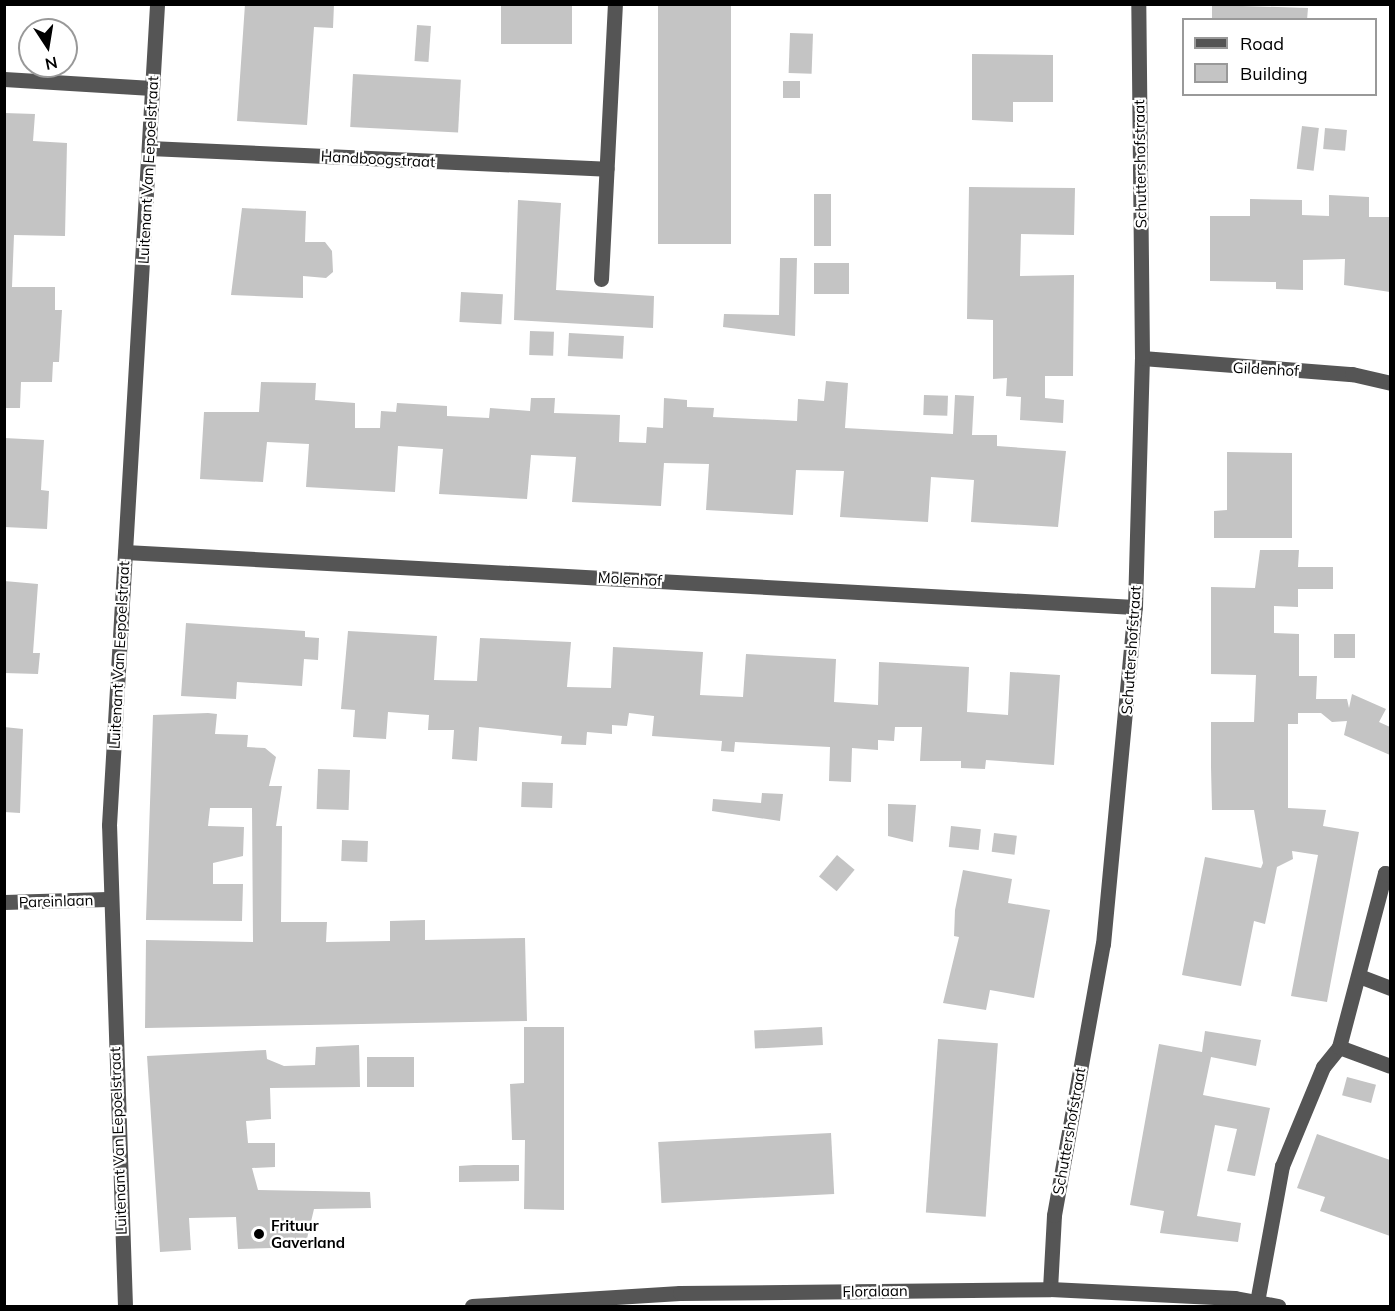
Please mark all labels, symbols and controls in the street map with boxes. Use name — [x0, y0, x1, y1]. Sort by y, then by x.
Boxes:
north arrow — [18, 18, 78, 78]
legend — [1182, 18, 1377, 96]
text: Road — [1240, 32, 1284, 55]
text: N — [43, 53, 59, 75]
text: Building — [1240, 62, 1308, 85]
street label: Luitenant Van Eepoelstraat — [134, 76, 162, 264]
street label: Schuttershofstraat — [1130, 99, 1150, 229]
street label: Handboogstraat — [320, 147, 436, 171]
street label: Gildenhof — [1232, 358, 1300, 380]
street label: Luitenant Van Eepoelstraat — [105, 561, 133, 749]
street label: Molenhof — [597, 568, 663, 590]
street label: Schuttershofstraat — [1118, 585, 1144, 715]
street label: Pareinlaan — [18, 891, 94, 911]
street label: Luitenant Van Eepoelstraat — [106, 1047, 130, 1235]
street label: Schuttershofstraat — [1049, 1066, 1089, 1196]
place label: Frituur Gaverland — [271, 1216, 345, 1251]
marker: Frituur Gaverland — [252, 1227, 266, 1241]
street label: Floralaan — [842, 1281, 908, 1301]

